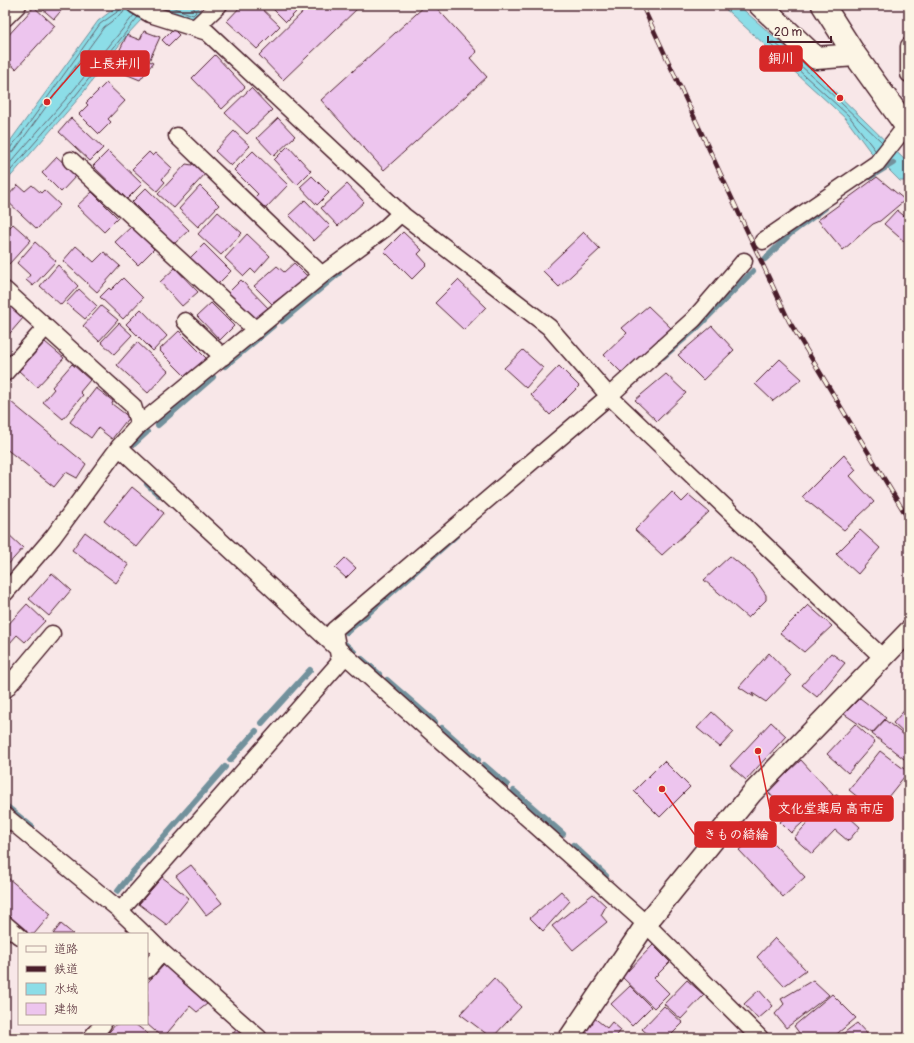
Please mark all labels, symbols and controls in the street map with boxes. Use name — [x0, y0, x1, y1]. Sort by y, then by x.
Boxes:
scale bar — [768, 18, 831, 44]
text: 20 m — [774, 25, 803, 40]
callout: 銅川 — [760, 46, 802, 71]
callout: 上長井川 — [81, 51, 149, 76]
text: 銅川 — [768, 51, 794, 67]
text: 上長井川 — [89, 56, 141, 72]
callout: 文化堂薬局 高市店 — [770, 796, 893, 821]
text: 文化堂薬局 高市店 — [778, 801, 884, 817]
callout: きもの綺綸 — [695, 822, 776, 847]
text: きもの綺綸 — [703, 827, 769, 843]
legend — [18, 933, 148, 1025]
text: 道路 — [54, 942, 78, 957]
text: 鉄道 — [54, 962, 78, 977]
text: 水域 — [54, 982, 78, 997]
text: 建物 — [54, 1002, 78, 1017]

